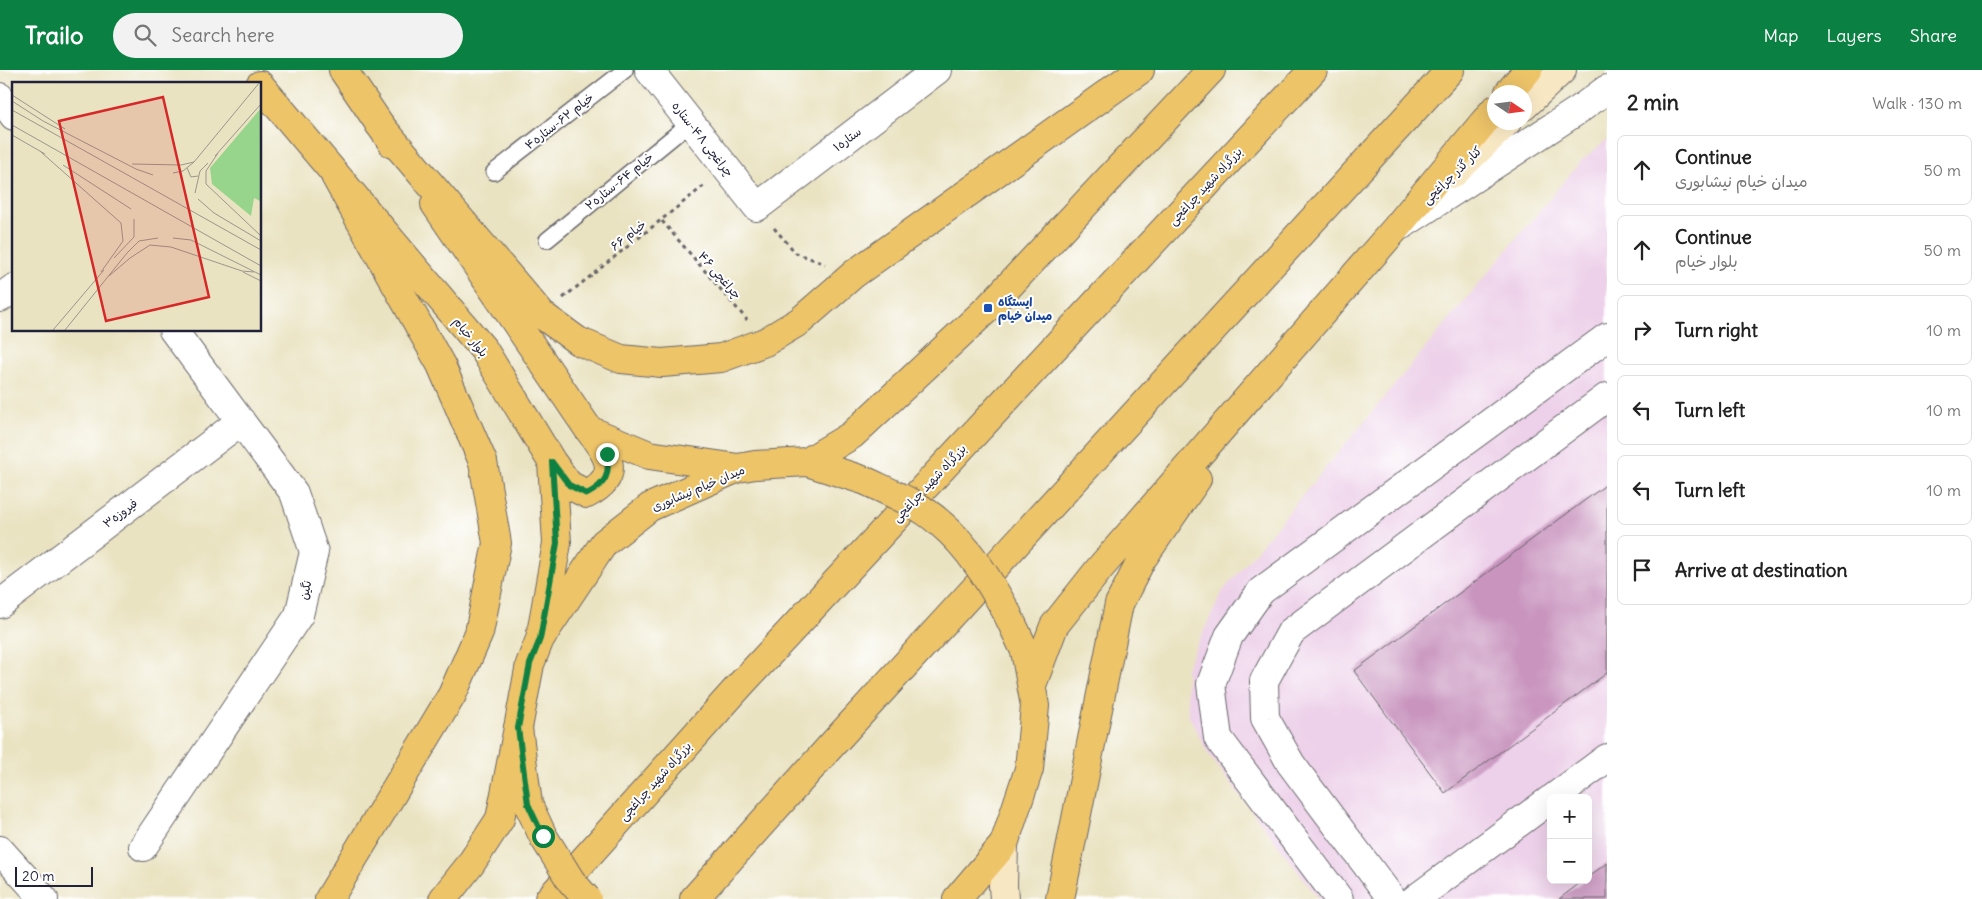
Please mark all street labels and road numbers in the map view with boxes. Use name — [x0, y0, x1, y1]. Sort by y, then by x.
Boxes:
street label: خیام ۶۲-ستاره۴ — [522, 90, 598, 154]
street label: چراغچی ۴۸-ستاره — [668, 98, 737, 180]
street label: ستاره۱ — [830, 124, 864, 154]
street label: کنار گذر چراغچی — [1419, 143, 1486, 208]
street label: بزرگراه شهید چراغچی — [1165, 144, 1246, 229]
street label: خیام ۶۴-ستاره۲ — [582, 149, 657, 215]
street label: خیام ۶۶ — [607, 216, 650, 255]
street label: چراغچی ۴۶ — [695, 248, 745, 302]
street label: بلوار خیام — [449, 314, 492, 361]
street label: بزرگراه شهید چراغچی — [889, 441, 970, 526]
street label: میدان خیام نیشابوری — [649, 462, 748, 516]
street label: فیروزه۳ — [100, 495, 141, 532]
street label: نگین — [296, 579, 314, 601]
street label: بزرگراه شهید چراغچی — [616, 738, 695, 824]

